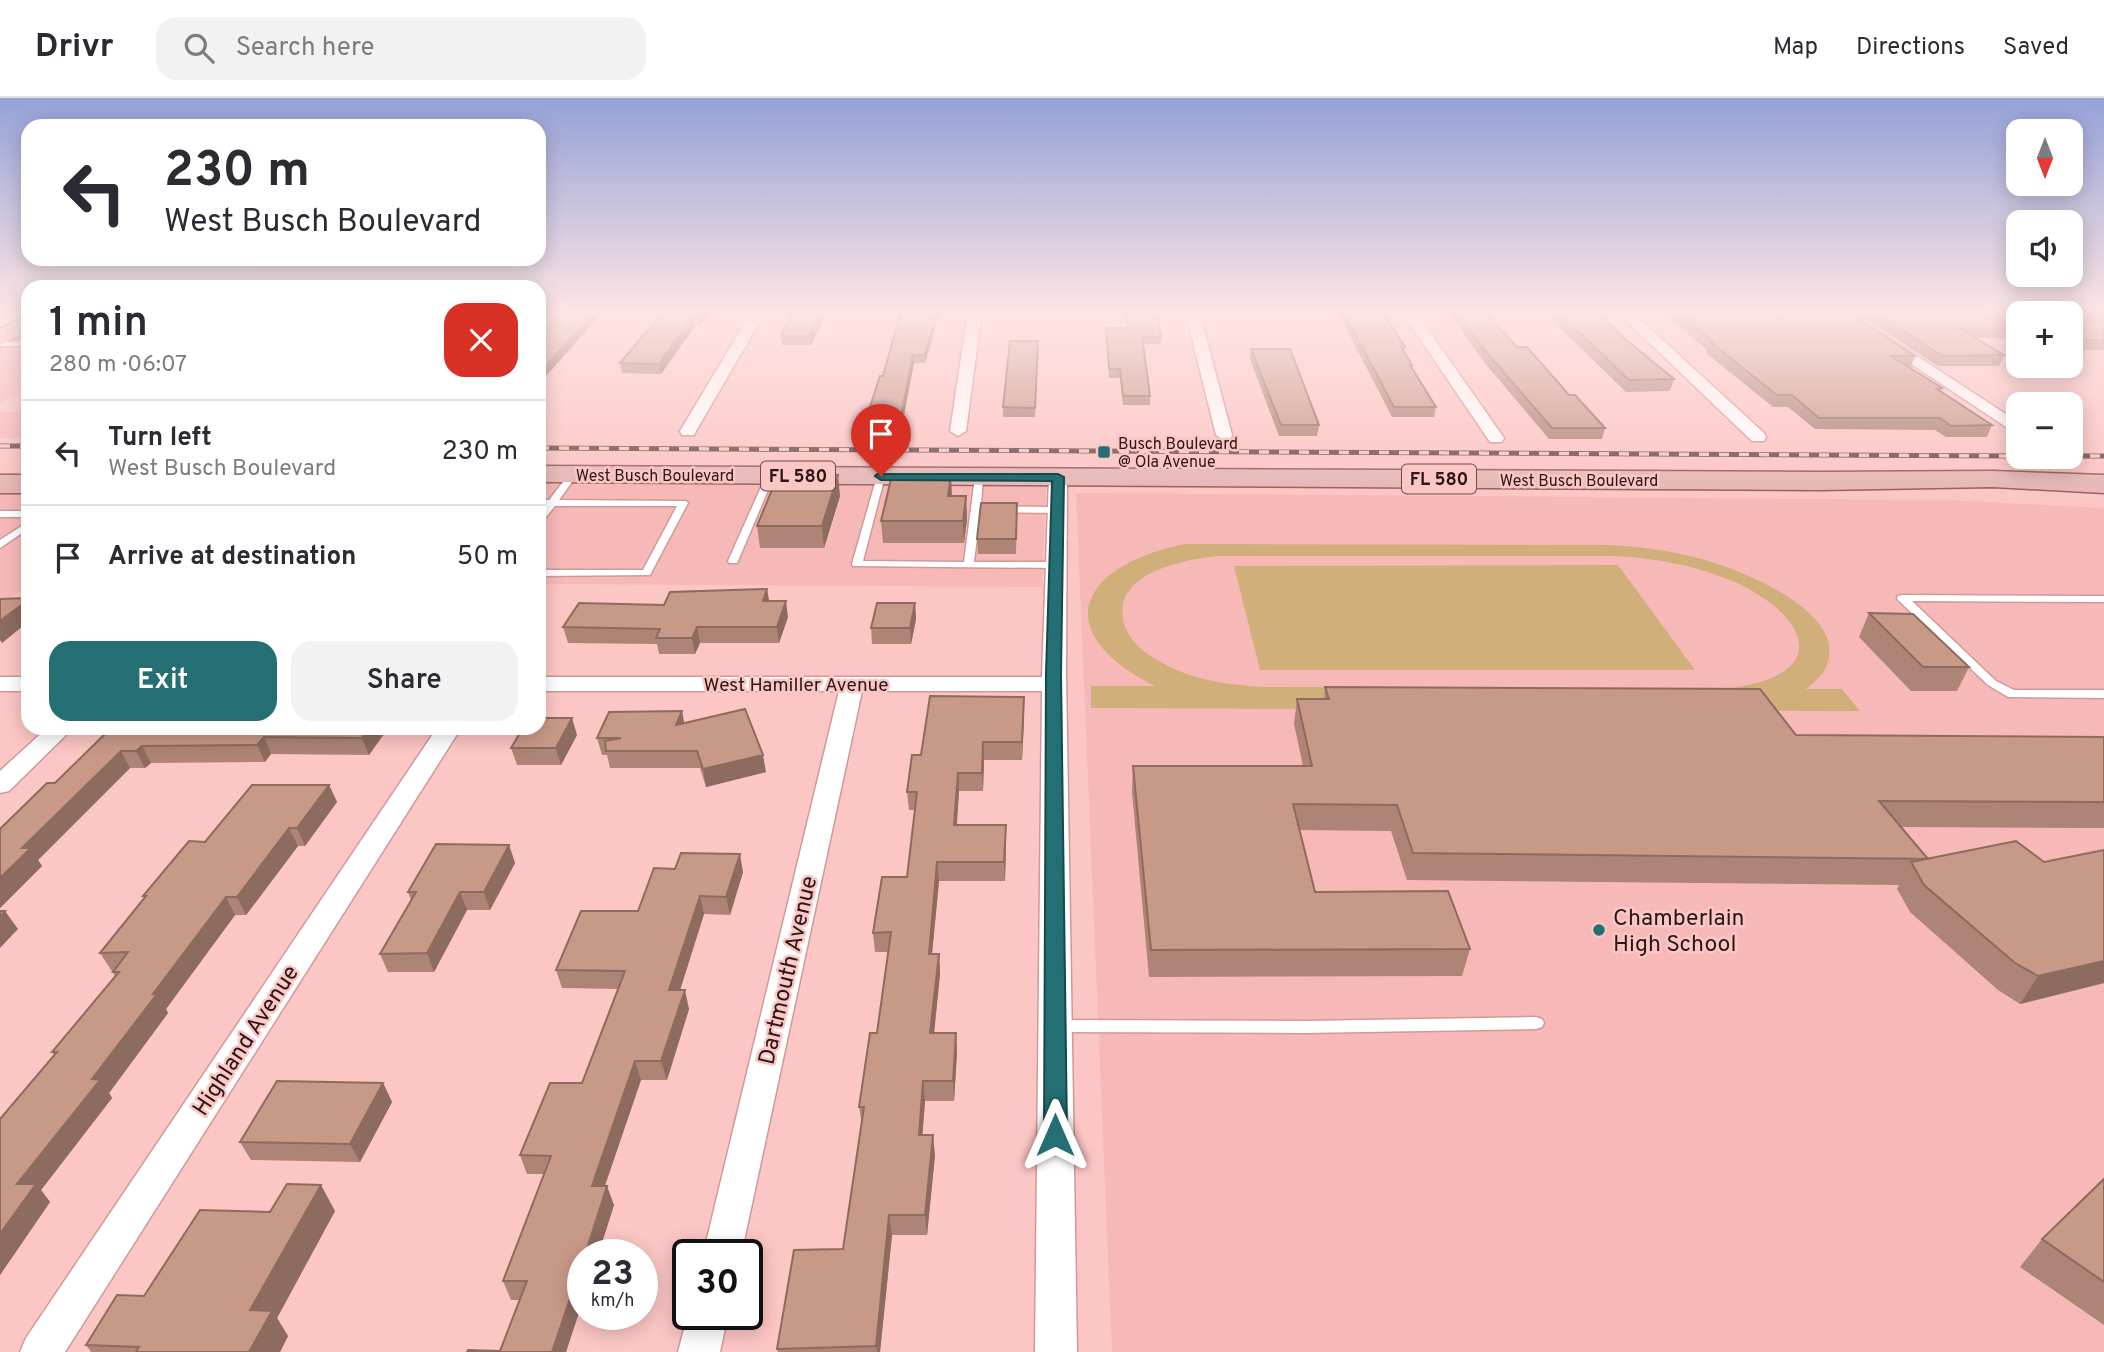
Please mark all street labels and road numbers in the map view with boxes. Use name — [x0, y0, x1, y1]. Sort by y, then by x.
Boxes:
road number: FL 580 — [761, 462, 835, 490]
road number: FL 580 — [1402, 464, 1476, 494]
street label: West Busch Boulevard — [576, 467, 734, 487]
street label: West Busch Boulevard — [1500, 472, 1658, 492]
street label: West Hamiller Avenue — [704, 674, 888, 698]
street label: Dartmouth Avenue — [754, 873, 825, 1068]
street label: Highland Avenue — [188, 961, 307, 1122]

